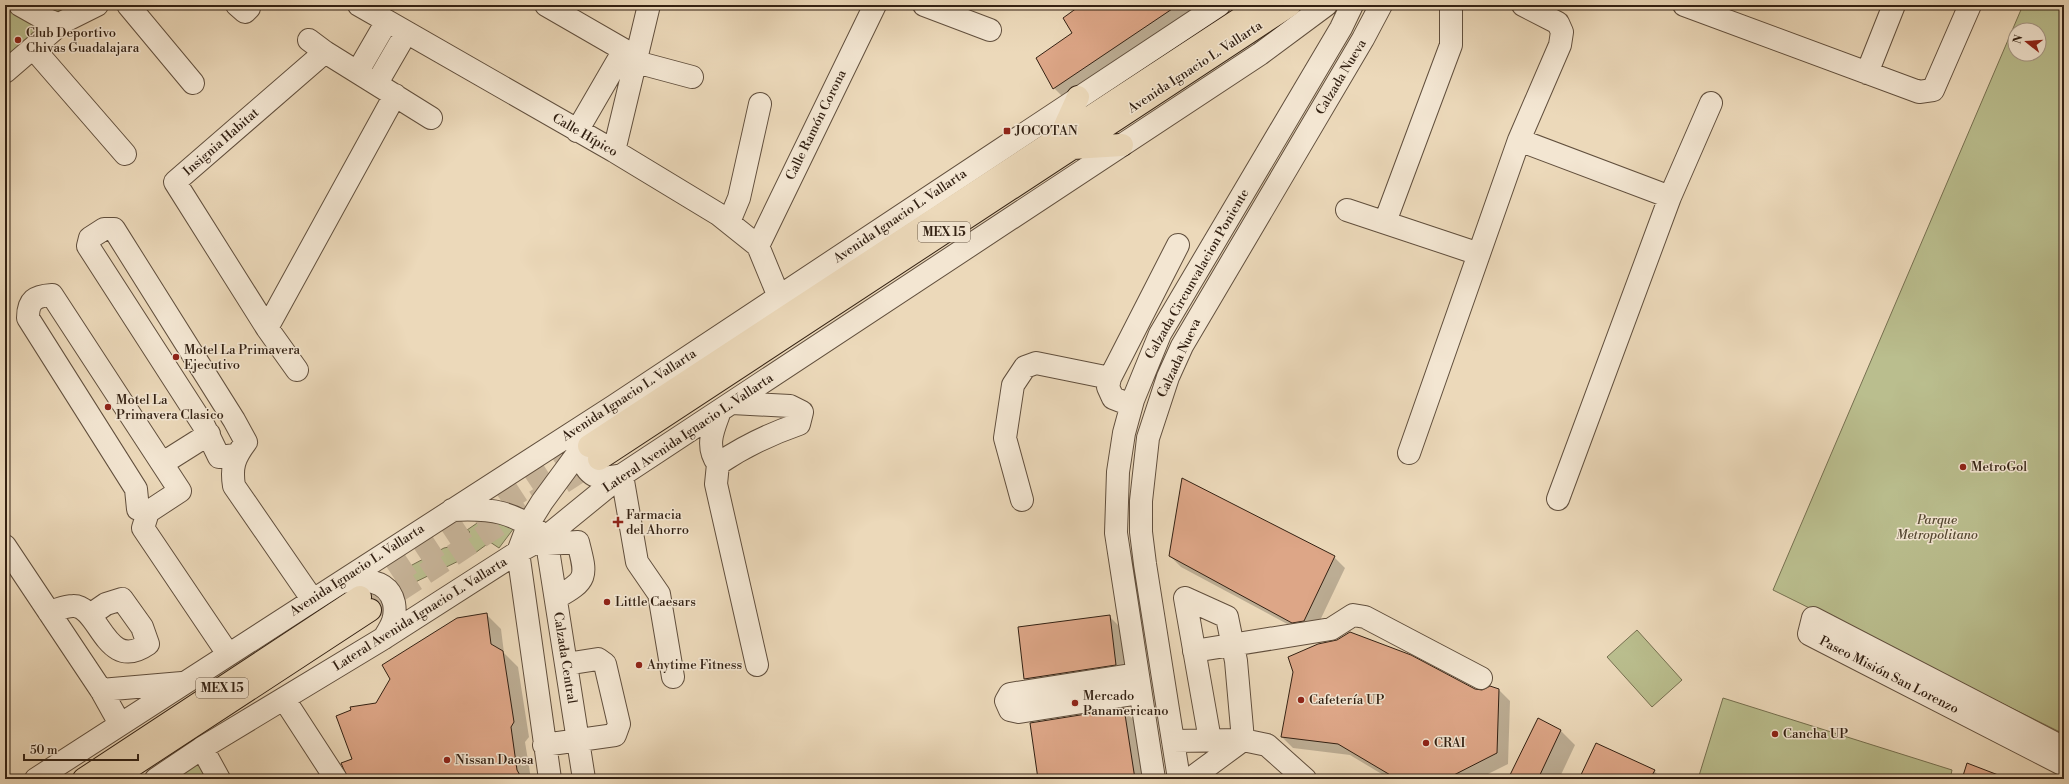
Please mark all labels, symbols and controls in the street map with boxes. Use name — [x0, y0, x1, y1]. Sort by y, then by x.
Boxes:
street label: Avenida Ignacio L. Vallarta — [1124, 17, 1266, 117]
north arrow — [2007, 22, 2047, 62]
place label: Club Deportivo Chivas Guadalajara — [26, 25, 140, 56]
text: N — [2010, 33, 2026, 46]
marker: Club Deportivo Chivas Guadalajara — [13, 35, 23, 45]
street label: Calzada Nueva — [1312, 36, 1370, 118]
street label: Calle Ramón Corona — [782, 67, 850, 183]
street label: Insignia Habitat — [180, 104, 262, 179]
street label: Calle Hípico — [549, 110, 621, 160]
place label: JOCOTAN — [1014, 123, 1078, 139]
marker: JOCOTAN — [1002, 126, 1012, 136]
street label: Avenida Ignacio L. Vallarta — [830, 165, 970, 267]
street label: Calzada Circunvalacion Poniente — [1142, 186, 1253, 362]
road number: MEX 15 — [918, 222, 970, 242]
street label: Calzada Nueva — [1154, 316, 1204, 400]
place label: Motel La Primavera Ejecutivo — [184, 342, 300, 373]
street label: Avenida Ignacio L. Vallarta — [558, 345, 700, 445]
marker: Motel La Primavera Ejecutivo — [171, 352, 181, 362]
street label: Lateral Avenida Ignacio L. Vallarta — [600, 370, 777, 496]
place label: Motel La Primavera Clasico — [116, 392, 224, 423]
marker: Motel La Primavera Clasico — [103, 402, 113, 412]
place label: MetroGol — [1971, 459, 2027, 475]
marker: MetroGol — [1958, 462, 1968, 472]
place label: Farmacia del Ahorro — [626, 507, 689, 538]
park label: Parque Metropolitano — [1896, 512, 1978, 543]
marker: Farmacia del Ahorro — [613, 517, 623, 527]
street label: Avenida Ignacio L. Vallarta — [286, 520, 428, 620]
street label: Lateral Avenida Ignacio L. Vallarta — [330, 553, 510, 674]
place label: Little Caesars — [615, 594, 696, 610]
marker: Little Caesars — [602, 597, 612, 607]
street label: Calzada Central — [550, 611, 580, 705]
street label: Paseo Misión San Lorenzo — [1817, 633, 1961, 717]
place label: Anytime Fitness — [646, 657, 743, 673]
marker: Anytime Fitness — [634, 660, 644, 670]
road number: MEX 15 — [196, 678, 248, 698]
place label: Mercado Panamericano — [1083, 688, 1168, 719]
place label: Cafetería UP — [1309, 692, 1385, 708]
marker: Cafetería UP — [1296, 695, 1306, 705]
marker: Mercado Panamericano — [1070, 698, 1080, 708]
place label: Cancha UP — [1783, 726, 1848, 742]
marker: Cancha UP — [1770, 729, 1780, 739]
place label: CRAI — [1434, 735, 1466, 751]
scale bar — [24, 736, 138, 762]
marker: CRAI — [1421, 738, 1431, 748]
text: 50 m — [30, 743, 58, 758]
place label: Nissan Daosa — [455, 752, 534, 768]
marker: Nissan Daosa — [442, 755, 452, 765]

